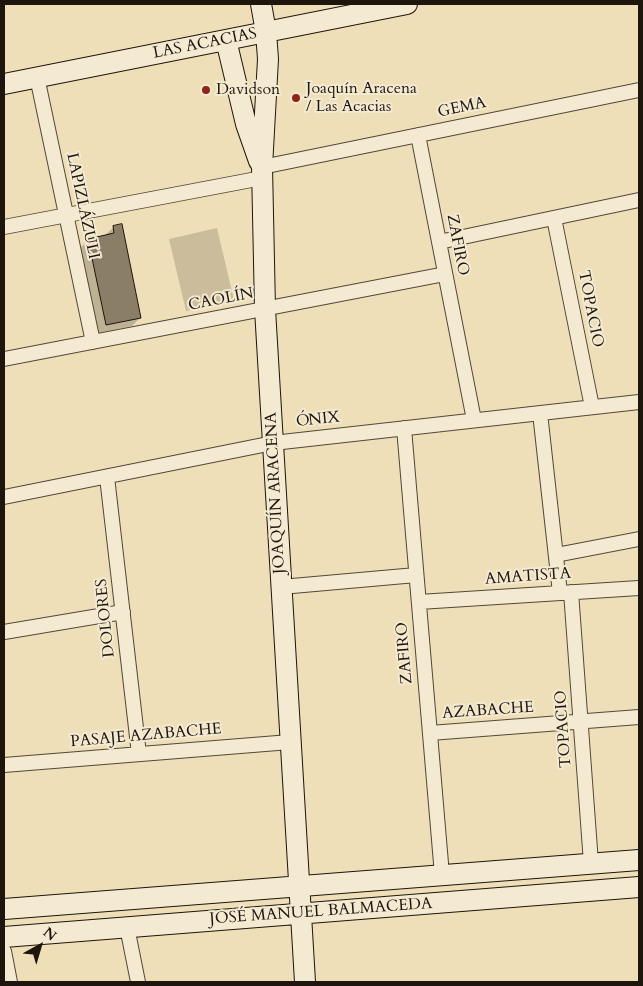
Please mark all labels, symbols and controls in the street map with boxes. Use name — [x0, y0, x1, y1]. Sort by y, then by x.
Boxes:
street label: LAS ACACIAS — [151, 25, 259, 63]
place label: Joaquín Aracena / Las Acacias — [306, 79, 417, 117]
place label: Davidson — [216, 80, 280, 100]
marker: Davidson — [200, 84, 212, 96]
marker: Joaquín Aracena / Las Acacias — [290, 92, 302, 104]
street label: GEMA — [436, 94, 488, 122]
street label: LAPIZLÁZULI — [61, 151, 103, 261]
street label: ZAFIRO — [442, 213, 472, 277]
street label: TOPACIO — [573, 269, 607, 349]
street label: CAOLÍN — [187, 284, 255, 316]
street label: ÓNIX — [295, 408, 341, 432]
street label: JOAQUÍN ARACENA — [262, 412, 290, 574]
street label: AMATISTA — [484, 564, 572, 590]
street label: DOLORES — [92, 578, 120, 658]
street label: ZAFIRO — [393, 621, 417, 685]
street label: TOPACIO — [552, 689, 576, 769]
street label: AZABACHE — [441, 698, 535, 724]
street label: PASAJE AZABACHE — [70, 720, 222, 752]
street label: JOSÉ MANUEL BALMACEDA — [209, 895, 433, 929]
north arrow — [15, 921, 65, 971]
text: N — [39, 923, 60, 945]

